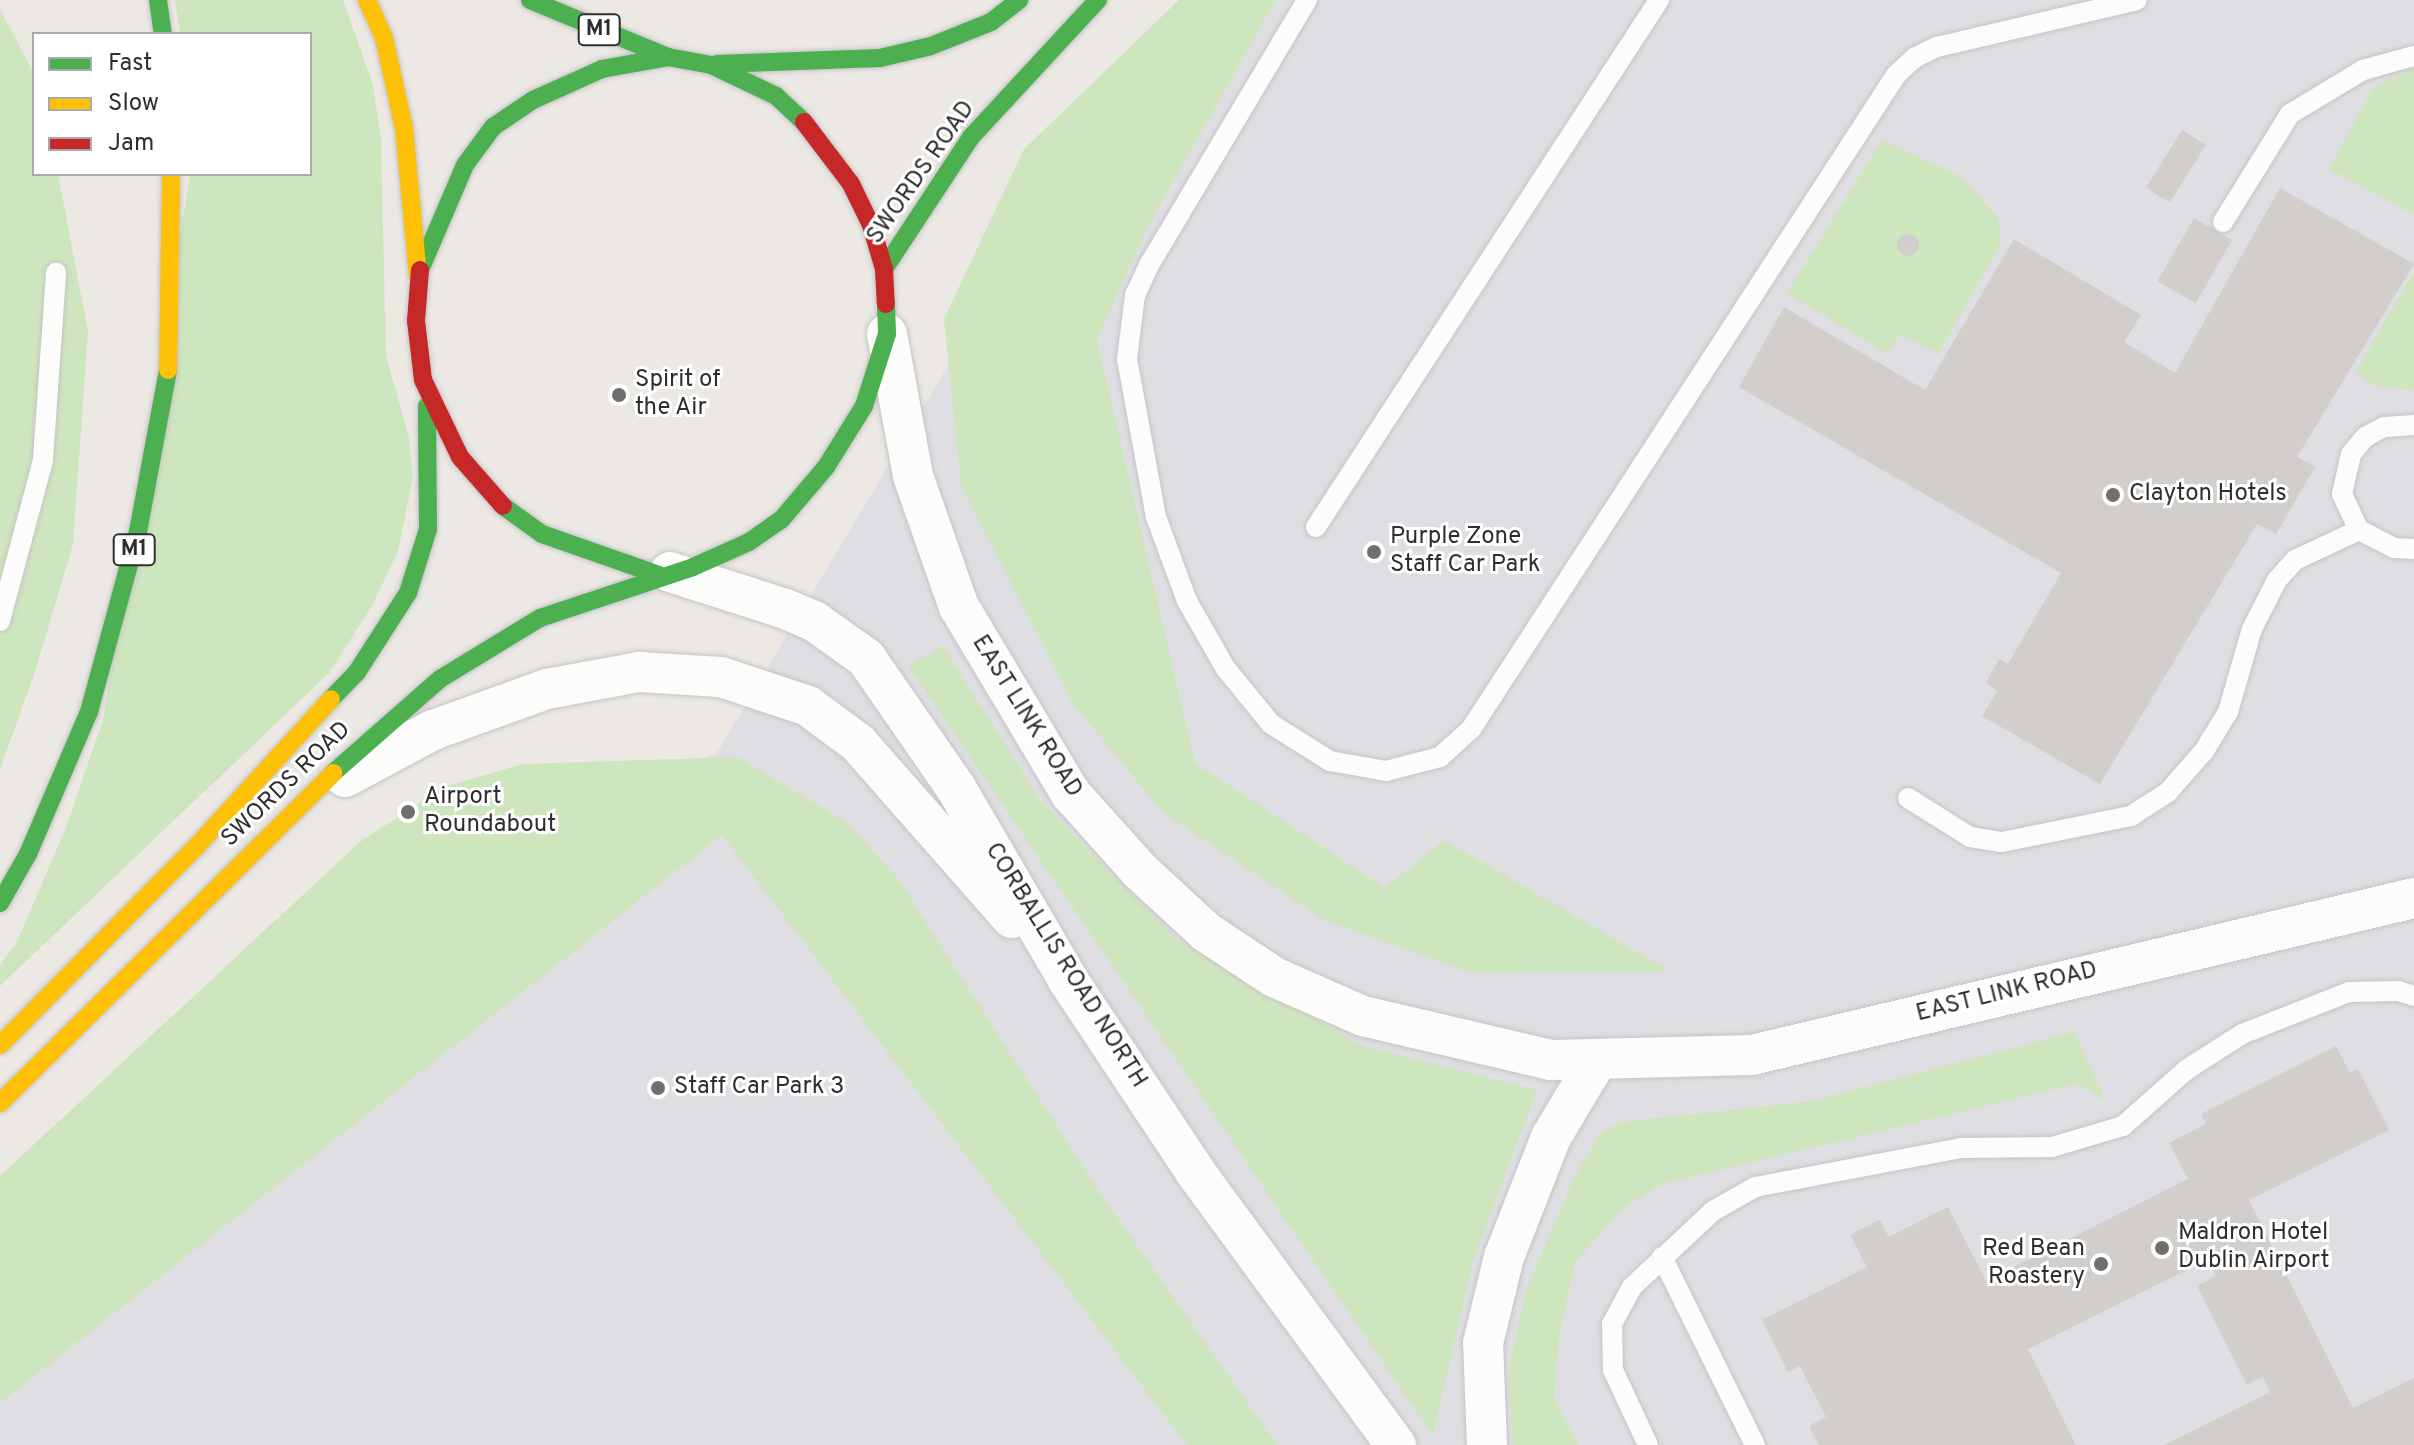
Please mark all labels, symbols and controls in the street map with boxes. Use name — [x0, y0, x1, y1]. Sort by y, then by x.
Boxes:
road number: M1 — [577, 12, 621, 48]
legend — [32, 32, 312, 176]
text: Fast — [108, 49, 152, 79]
text: Slow — [108, 89, 159, 119]
street label: SWORDS ROAD — [862, 96, 982, 250]
text: Jam — [108, 129, 154, 159]
place label: Spirit of the Air — [635, 367, 720, 423]
marker: Spirit of the Air — [610, 386, 628, 404]
place label: Clayton Hotels — [2129, 481, 2287, 509]
marker: Clayton Hotels — [2104, 486, 2122, 504]
place label: Purple Zone Staff Car Park — [1390, 524, 1540, 580]
road number: M1 — [112, 532, 156, 568]
marker: Purple Zone Staff Car Park — [1365, 543, 1383, 561]
street label: EAST LINK ROAD — [964, 630, 1088, 804]
street label: SWORDS ROAD — [216, 716, 358, 854]
place label: Airport Roundabout — [424, 784, 556, 840]
marker: Airport Roundabout — [399, 803, 417, 821]
street label: CORBALLIS ROAD NORTH — [978, 838, 1152, 1094]
street label: EAST LINK ROAD — [1913, 956, 2101, 1030]
place label: Staff Car Park 3 — [674, 1074, 844, 1102]
marker: Staff Car Park 3 — [649, 1079, 667, 1097]
place label: Maldron Hotel Dublin Airport — [2178, 1220, 2330, 1276]
place label: Red Bean Roastery — [1982, 1236, 2085, 1292]
marker: Maldron Hotel Dublin Airport — [2153, 1239, 2171, 1257]
marker: Red Bean Roastery — [2092, 1255, 2110, 1273]

